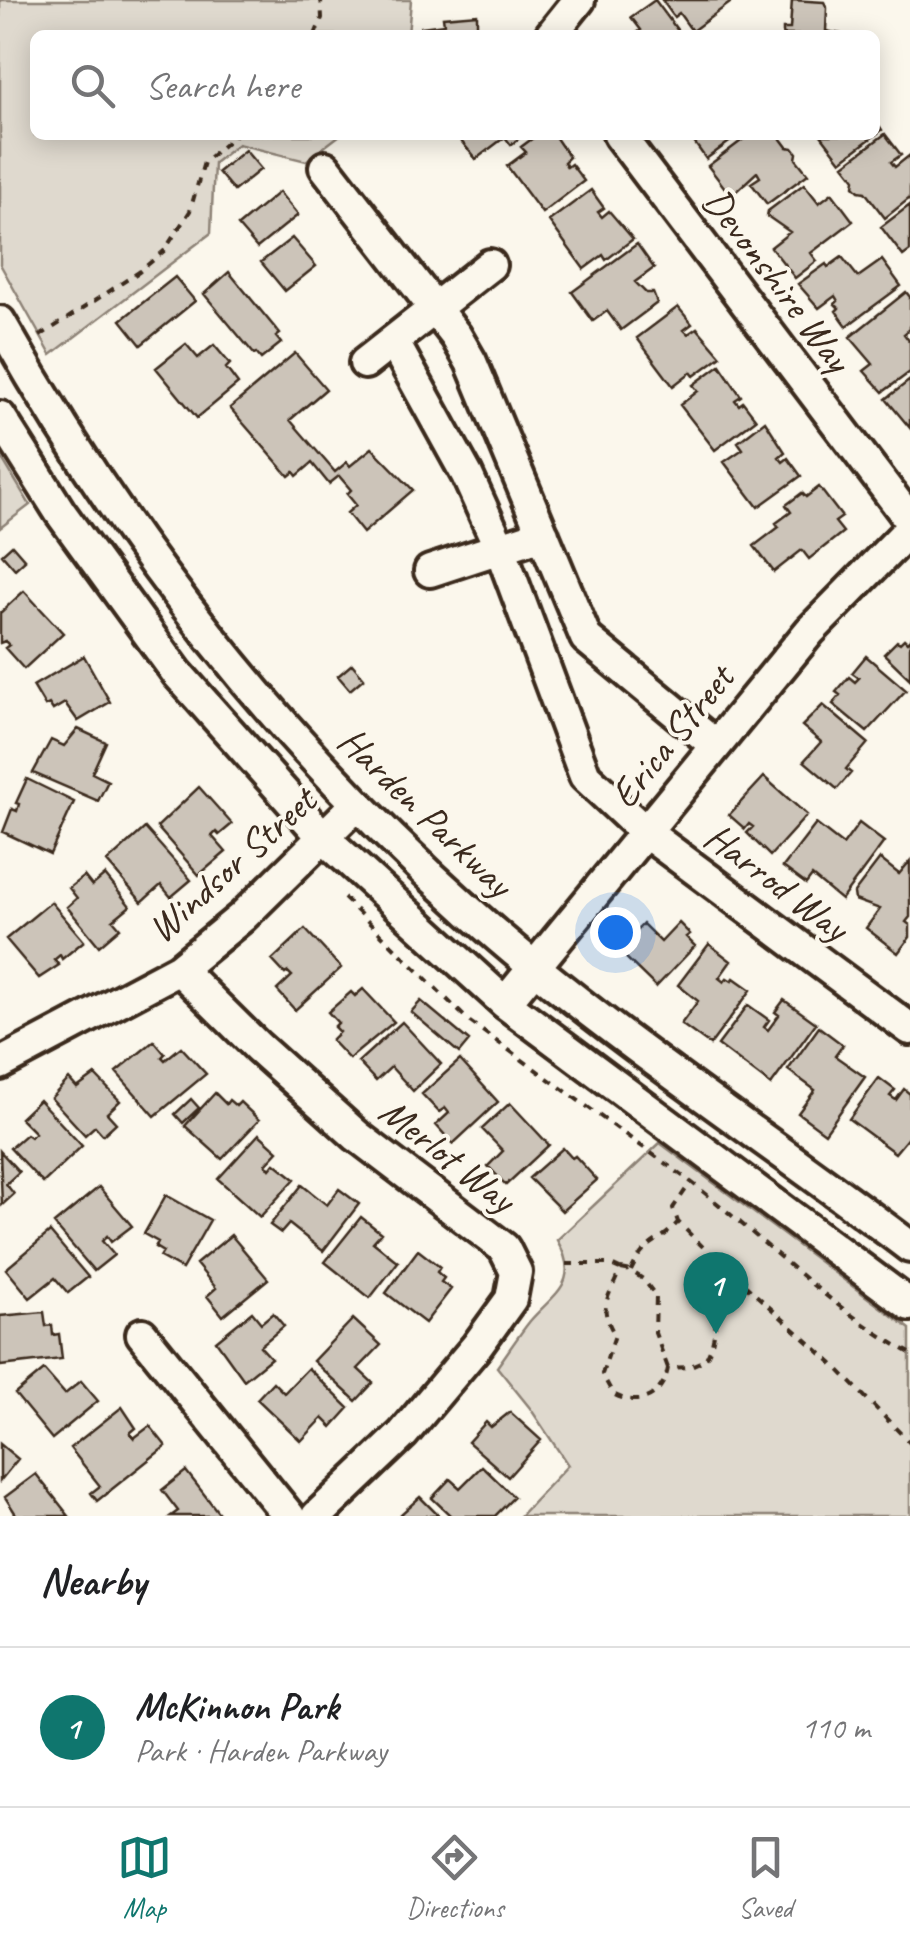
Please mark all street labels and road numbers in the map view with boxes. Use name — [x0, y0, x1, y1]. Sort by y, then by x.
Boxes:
street label: Devonshire Way — [692, 178, 865, 384]
street label: Erica Street — [599, 652, 747, 818]
street label: Harden Parkway — [327, 716, 526, 910]
street label: Windsor Street — [137, 774, 329, 953]
street label: Harrod Way — [695, 812, 861, 954]
street label: Merlot Way — [369, 1086, 528, 1225]

